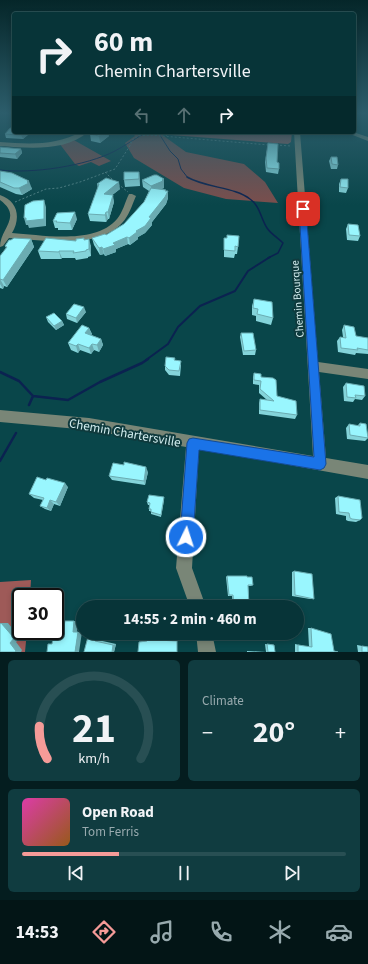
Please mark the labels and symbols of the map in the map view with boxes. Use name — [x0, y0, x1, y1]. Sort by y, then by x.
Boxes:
pin — [286, 192, 320, 226]
street label: Chemin Bourque — [287, 259, 308, 338]
street label: Chemin Chartersville — [68, 414, 182, 452]
position arrow — [165, 516, 207, 558]
speed limit sign: 30 — [12, 588, 64, 640]

